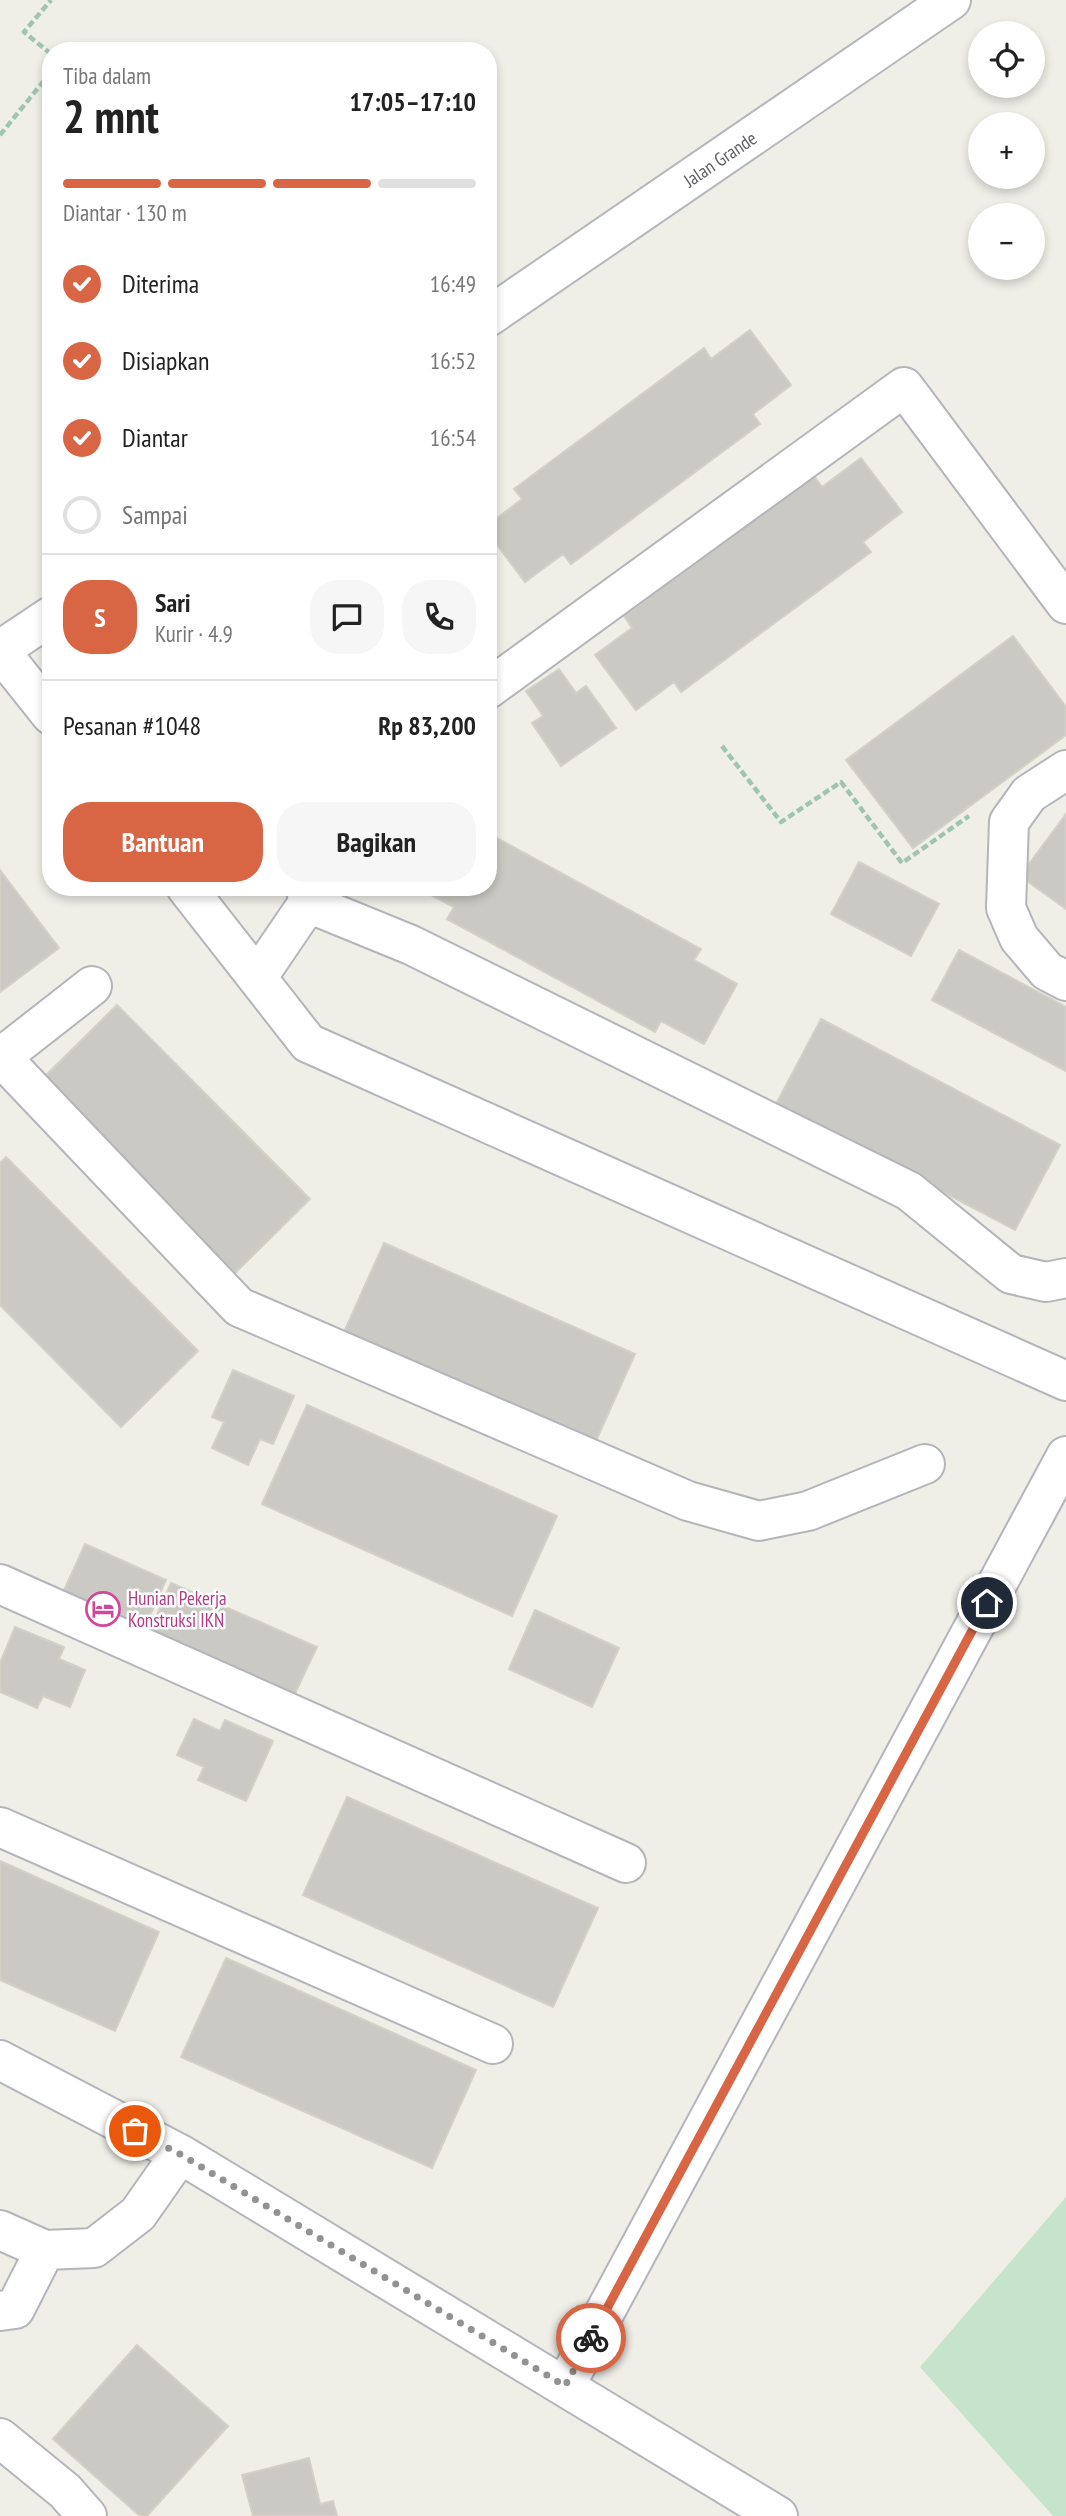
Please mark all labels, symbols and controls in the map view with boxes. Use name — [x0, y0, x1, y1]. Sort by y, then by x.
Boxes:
map controls — [968, 21, 1045, 280]
button: locate — [968, 21, 1045, 98]
text: Tiba dalam — [63, 61, 151, 90]
text: 17:05–17:10 — [349, 85, 476, 118]
text: 2 mnt — [63, 86, 159, 146]
button: + — [968, 112, 1045, 189]
street label: Jalan Grande — [678, 126, 761, 193]
text: Diantar · 130 m — [63, 198, 187, 227]
button: − — [968, 203, 1045, 280]
icon: check — [63, 265, 101, 303]
text: Diterima — [122, 267, 199, 300]
text: 16:49 — [430, 269, 476, 298]
icon: check — [63, 342, 101, 380]
text: Disiapkan — [122, 344, 209, 377]
text: 16:52 — [430, 346, 476, 375]
icon: check — [63, 419, 101, 457]
text: Diantar — [122, 421, 188, 454]
text: 16:54 — [430, 423, 476, 452]
text: Sampai — [122, 498, 188, 531]
button: chat — [310, 580, 384, 654]
button: phone — [402, 580, 476, 654]
text: Sari — [155, 586, 191, 619]
text: S — [94, 601, 106, 634]
text: Kurir · 4.9 — [155, 619, 233, 648]
text: Pesanan #1048 — [63, 709, 201, 742]
text: Rp 83,200 — [378, 709, 476, 742]
button: Bantuan — [63, 802, 263, 882]
button: Bagikan — [277, 802, 476, 882]
pin — [957, 1573, 1017, 1633]
icon: home — [968, 1584, 1006, 1622]
place label: Hunian Pekerja Konstruksi IKN — [128, 1586, 227, 1632]
hotel icon: Hunian Pekerja Konstruksi IKN — [84, 1590, 122, 1628]
pin — [105, 2101, 165, 2161]
icon: bag — [116, 2112, 154, 2150]
courier — [556, 2303, 626, 2373]
icon: bike — [572, 2319, 610, 2357]

